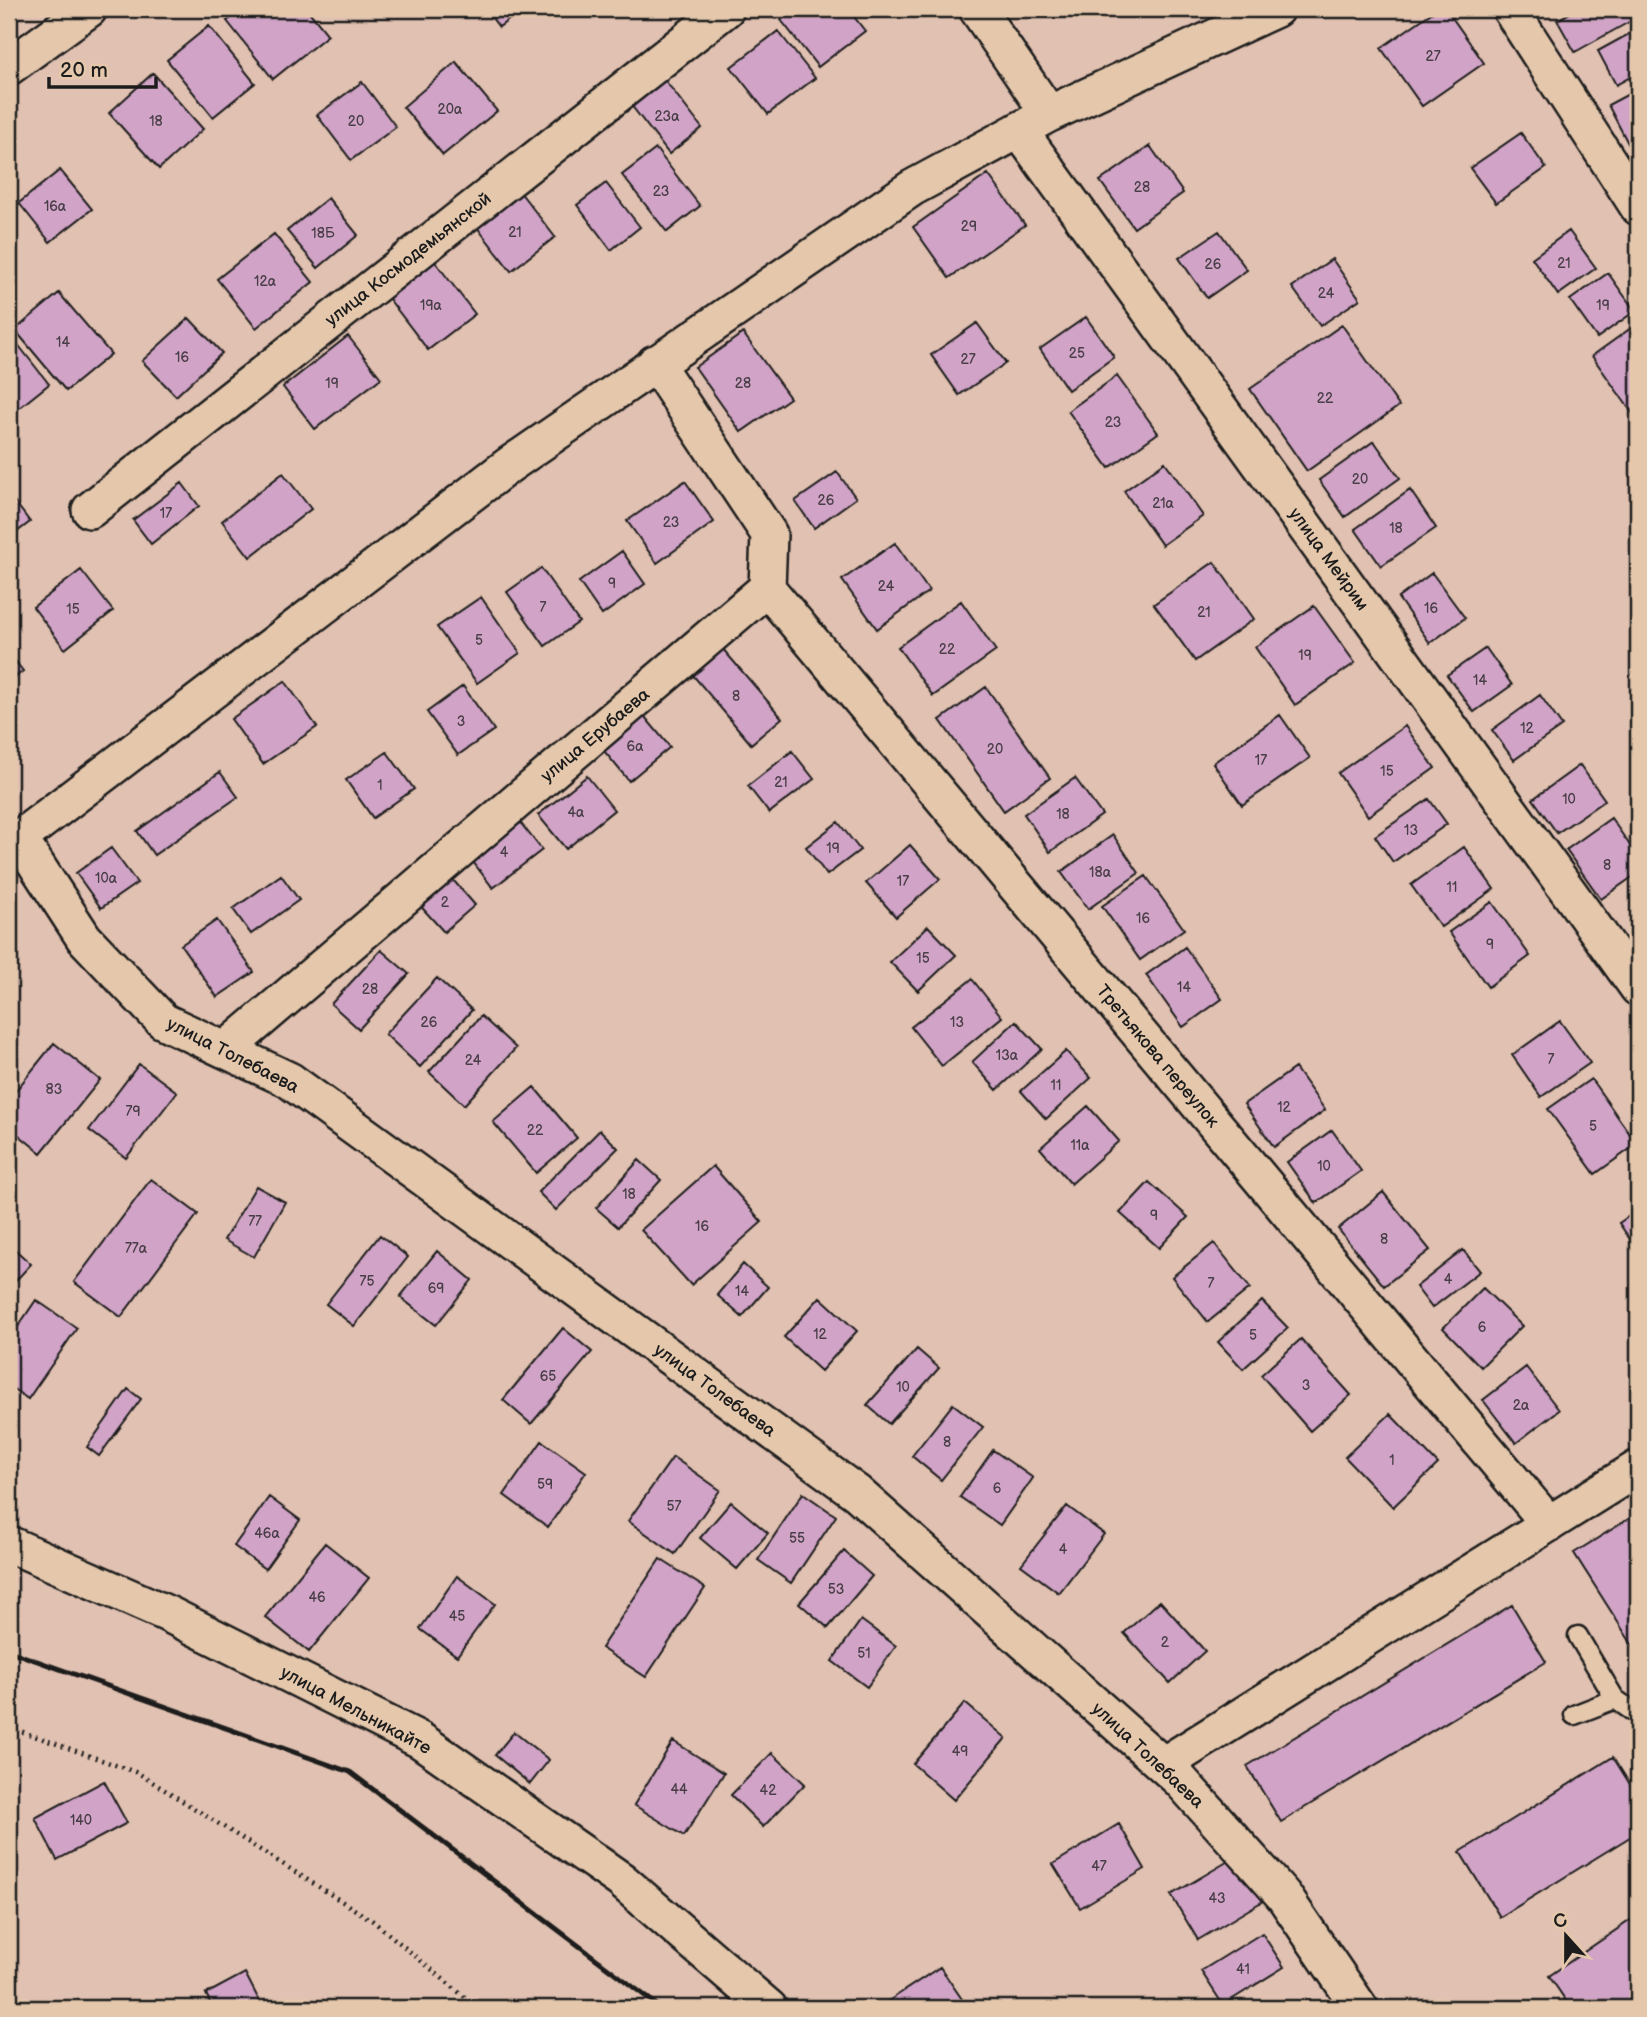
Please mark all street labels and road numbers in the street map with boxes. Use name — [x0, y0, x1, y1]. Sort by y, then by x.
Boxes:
street label: улица Космодемьянской — [321, 188, 496, 331]
street label: улица Мейрим — [1284, 504, 1373, 615]
street label: улица Ерубаева — [537, 684, 654, 787]
street label: Третьякова переулок — [1092, 981, 1224, 1132]
street label: улица Толебаева — [163, 1013, 303, 1098]
street label: улица Толебаева — [650, 1339, 780, 1442]
street label: улица Мельникайте — [277, 1662, 435, 1759]
street label: улица Толебаева — [1087, 1698, 1208, 1813]

